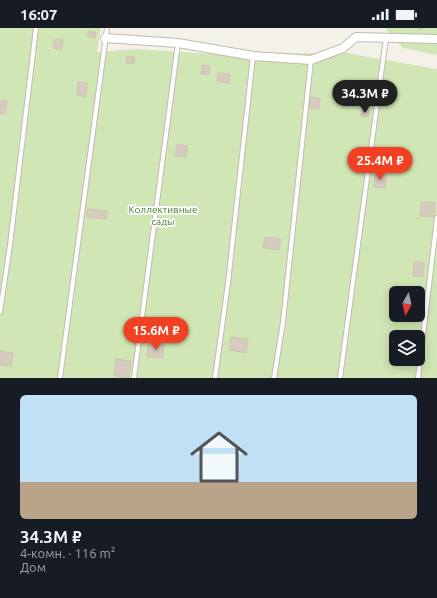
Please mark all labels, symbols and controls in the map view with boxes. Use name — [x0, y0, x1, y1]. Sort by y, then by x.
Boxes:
text: 16:07 — [20, 6, 58, 23]
pin: 34.3M ₽ — [328, 80, 402, 114]
text: 34.3M ₽ — [341, 86, 389, 100]
pin: 25.4M ₽ — [343, 147, 417, 181]
text: 25.4M ₽ — [356, 153, 404, 167]
park label: Коллективные сады — [129, 204, 197, 227]
north arrow — [389, 286, 425, 322]
map controls — [389, 286, 425, 366]
pin: 15.6M ₽ — [119, 317, 193, 351]
text: 15.6M ₽ — [132, 323, 180, 337]
button: layers — [389, 330, 425, 366]
icon: home — [183, 421, 255, 493]
text: 34.3M ₽ — [20, 527, 82, 546]
text: 4-комн. · 116 m² — [20, 546, 115, 560]
text: Дом — [20, 560, 46, 574]

